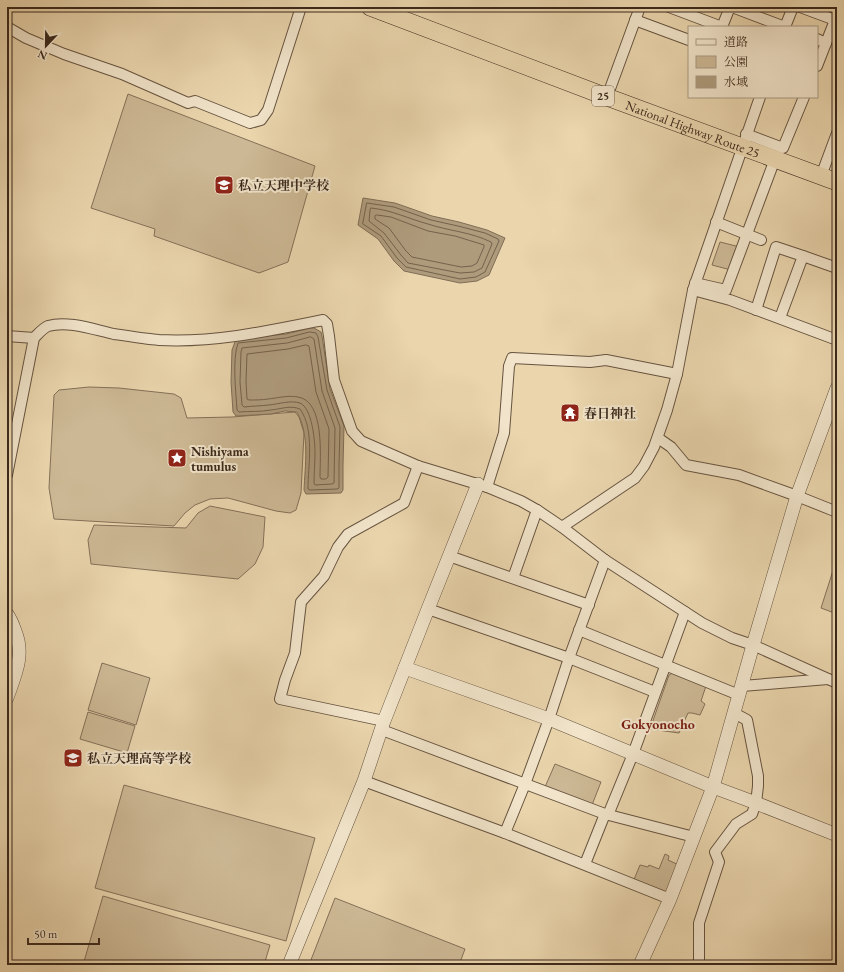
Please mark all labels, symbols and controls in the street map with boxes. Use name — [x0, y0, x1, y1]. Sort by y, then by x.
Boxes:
north arrow — [26, 26, 66, 66]
legend — [688, 26, 818, 98]
text: 道路 — [724, 34, 748, 50]
text: N — [35, 47, 49, 63]
text: 公園 — [724, 54, 748, 70]
text: 水域 — [724, 74, 748, 90]
road number: 25 — [592, 86, 614, 106]
street label: National Highway Route 25 — [623, 97, 762, 162]
school or university icon: 私立天理中学校 — [213, 174, 235, 196]
place label: 私立天理中学校 — [238, 177, 330, 194]
temple icon: 春日神社 — [559, 402, 581, 424]
place label: 春日神社 — [584, 405, 636, 422]
place label: Nishiyama tumulus — [191, 443, 249, 475]
place icon: Nishiyama tumulus — [166, 447, 188, 469]
district label: Gokyonocho — [621, 715, 695, 733]
school or university icon: 私立天理高等学校 — [62, 747, 84, 769]
place label: 私立天理高等学校 — [87, 750, 192, 767]
scale bar — [28, 920, 99, 946]
text: 50 m — [34, 926, 58, 942]

